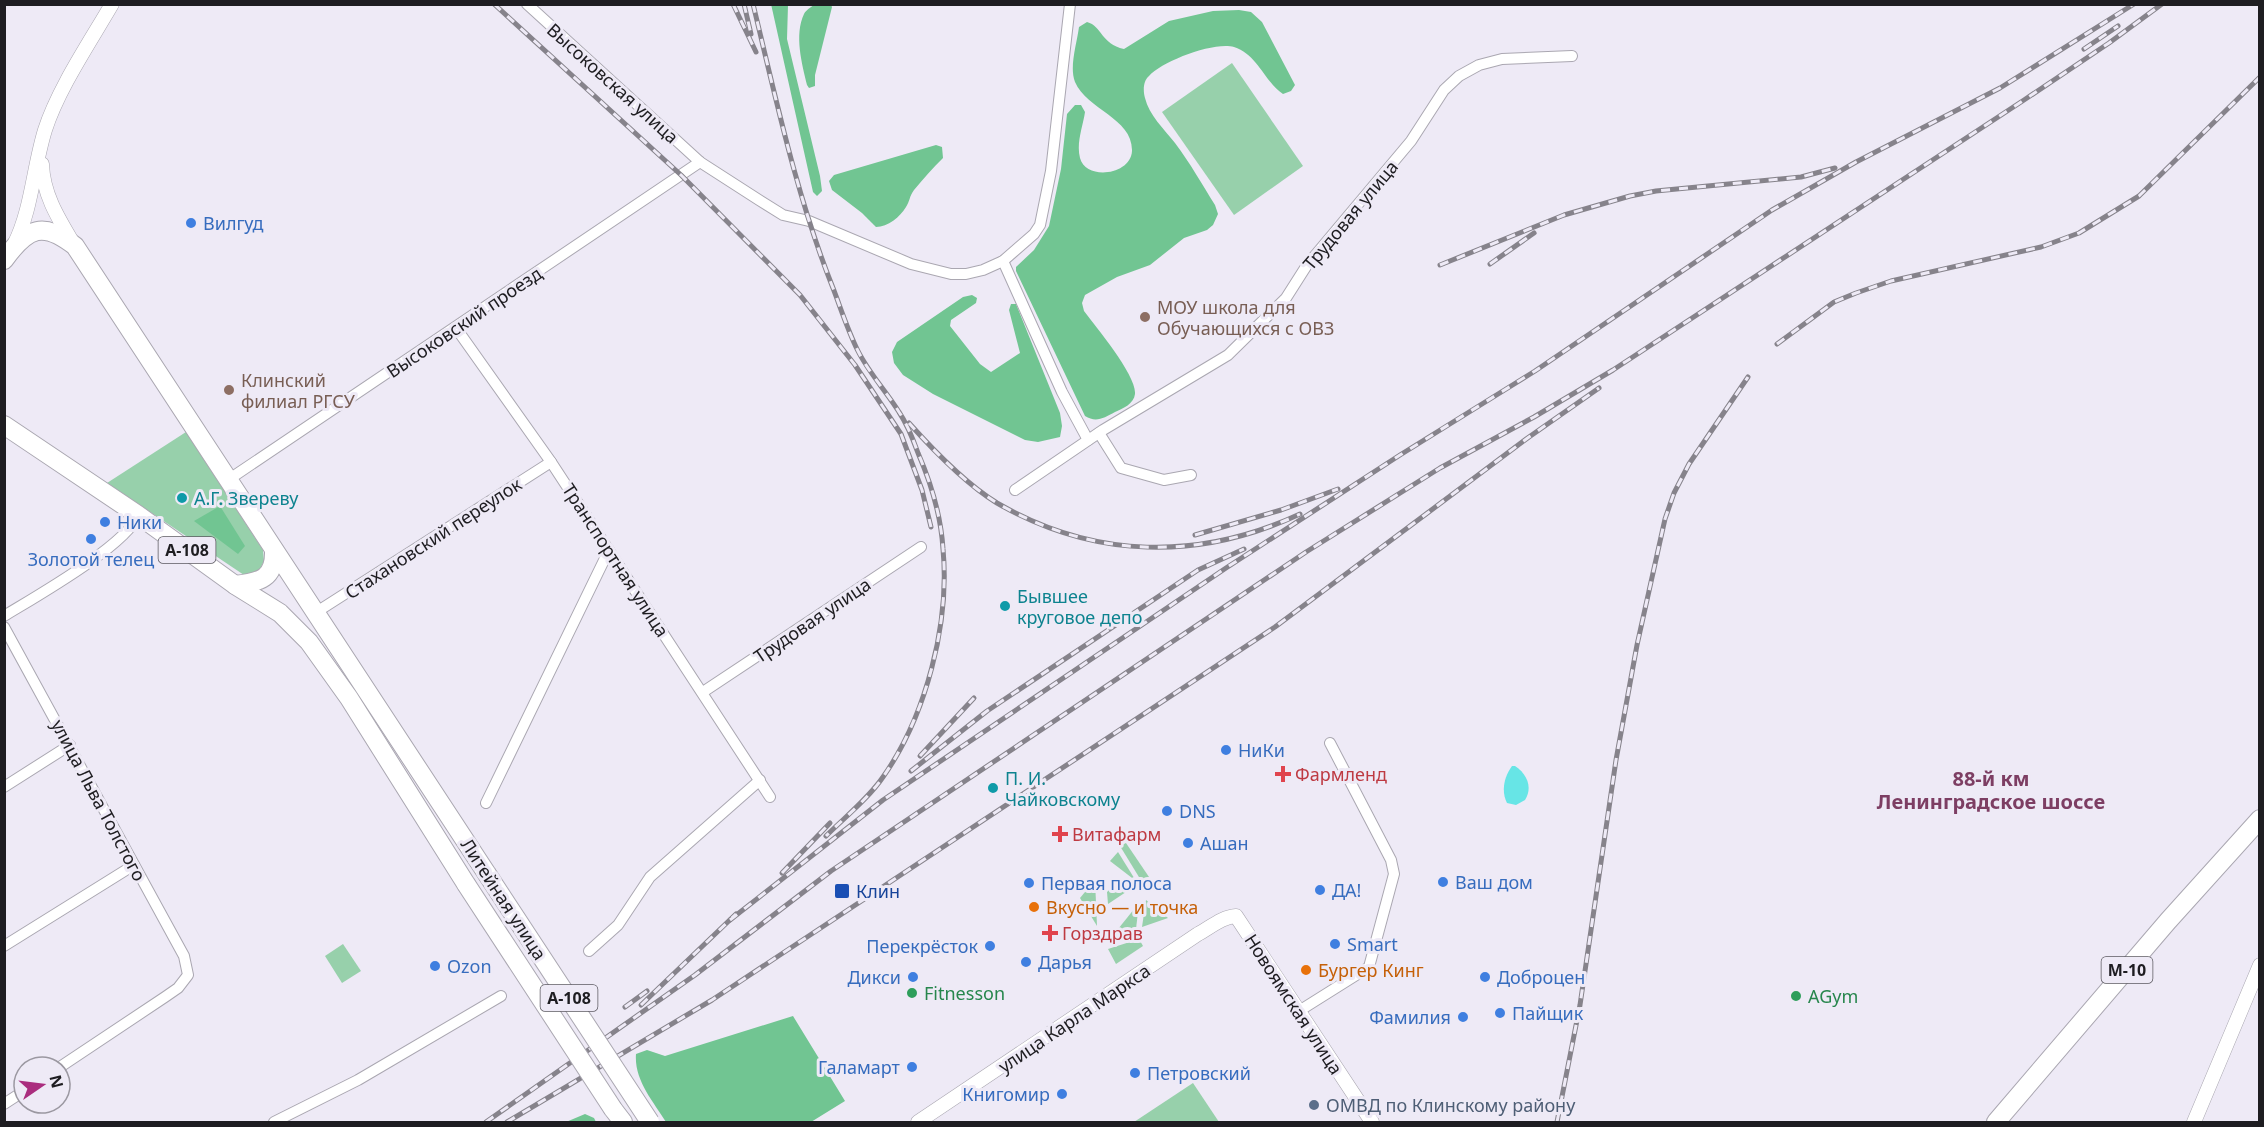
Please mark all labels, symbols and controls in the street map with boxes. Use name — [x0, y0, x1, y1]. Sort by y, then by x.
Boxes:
street label: Высоковская улица — [542, 18, 684, 148]
street label: Трудовая улица — [1297, 155, 1403, 275]
place label: Вилгуд — [203, 211, 264, 235]
marker: Вилгуд — [184, 216, 198, 230]
street label: Высоковский проезд — [382, 261, 546, 383]
place label: МОУ школа для Обучающихся с ОВЗ — [1157, 295, 1334, 340]
marker: МОУ школа для Обучающихся с ОВЗ — [1138, 310, 1152, 324]
place label: Клинский филиал РГСУ — [241, 368, 356, 413]
marker: Клинский филиал РГСУ — [222, 383, 236, 397]
street label: Стахановский переулок — [340, 472, 526, 604]
street label: Транспортная улица — [557, 479, 675, 641]
place label: А.Г. Звереву — [194, 486, 299, 510]
marker: А.Г. Звереву — [175, 491, 189, 505]
place label: Ники — [117, 510, 162, 534]
marker: Ники — [98, 515, 112, 529]
marker: Золотой телец — [84, 532, 98, 546]
road number: А-108 — [158, 537, 216, 563]
place label: Золотой телец — [28, 547, 154, 571]
street label: Трудовая улица — [749, 572, 875, 668]
place label: Бывшее круговое депо — [1017, 584, 1142, 629]
marker: Бывшее круговое депо — [998, 599, 1012, 613]
street label: улица Льва Толстого — [46, 715, 152, 885]
place label: НиКи — [1238, 738, 1285, 762]
marker: НиКи — [1219, 743, 1233, 757]
place label: Фармленд — [1295, 762, 1387, 786]
district label: 88-й км Ленинградское шоссе — [1877, 765, 2105, 815]
place label: П. И. Чайковскому — [1005, 766, 1121, 811]
marker: Фармленд — [1276, 767, 1290, 781]
marker: П. И. Чайковскому — [986, 781, 1000, 795]
place label: DNS — [1179, 799, 1216, 823]
marker: DNS — [1160, 804, 1174, 818]
place label: Витафарм — [1072, 822, 1161, 846]
marker: Витафарм — [1053, 827, 1067, 841]
place label: Ашан — [1200, 831, 1249, 855]
street label: Литейная улица — [456, 834, 552, 964]
marker: Ашан — [1181, 836, 1195, 850]
place label: Ваш дом — [1455, 870, 1533, 894]
place label: Первая полоса — [1041, 871, 1172, 895]
marker: Ваш дом — [1436, 875, 1450, 889]
marker: Первая полоса — [1022, 876, 1036, 890]
place label: ДА! — [1332, 878, 1361, 902]
place label: Клин — [856, 879, 900, 903]
marker: Клин — [833, 882, 851, 900]
marker: ДА! — [1313, 883, 1327, 897]
place label: Вкусно — и точка — [1046, 895, 1198, 919]
marker: Вкусно — и точка — [1027, 900, 1041, 914]
place label: Горздрав — [1062, 921, 1143, 945]
marker: Горздрав — [1043, 926, 1057, 940]
street label: Новоямская улица — [1240, 929, 1348, 1079]
place label: Smart — [1347, 932, 1398, 956]
place label: Перекрёсток — [866, 934, 978, 958]
marker: Smart — [1328, 937, 1342, 951]
marker: Перекрёсток — [983, 939, 997, 953]
place label: Дарья — [1038, 950, 1092, 974]
place label: Ozon — [447, 954, 492, 978]
marker: Дарья — [1019, 955, 1033, 969]
road number: М-10 — [2102, 957, 2152, 983]
street label: улица Карла Маркса — [993, 958, 1155, 1078]
place label: Бургер Кинг — [1318, 958, 1424, 982]
marker: Ozon — [428, 959, 442, 973]
marker: Бургер Кинг — [1299, 963, 1313, 977]
place label: Дикси — [847, 965, 901, 989]
place label: Доброцен — [1497, 965, 1585, 989]
marker: Дикси — [906, 970, 920, 984]
marker: Доброцен — [1478, 970, 1492, 984]
place label: Fitnesson — [924, 981, 1005, 1005]
place label: AGym — [1808, 984, 1858, 1008]
road number: А-108 — [540, 985, 598, 1011]
marker: Fitnesson — [905, 986, 919, 1000]
marker: AGym — [1789, 989, 1803, 1003]
place label: Пайщик — [1512, 1001, 1584, 1025]
place label: Фамилия — [1369, 1005, 1451, 1029]
marker: Пайщик — [1493, 1006, 1507, 1020]
marker: Фамилия — [1456, 1010, 1470, 1024]
north arrow — [12, 1055, 72, 1115]
place label: Галамарт — [818, 1055, 901, 1079]
marker: Галамарт — [905, 1060, 919, 1074]
place label: Петровский — [1147, 1061, 1251, 1085]
marker: Петровский — [1128, 1066, 1142, 1080]
text: N — [44, 1072, 69, 1090]
place label: Книгомир — [962, 1082, 1050, 1106]
marker: Книгомир — [1055, 1087, 1069, 1101]
place label: ОМВД по Клинскому району — [1326, 1093, 1576, 1117]
marker: ОМВД по Клинскому району — [1307, 1098, 1321, 1112]

